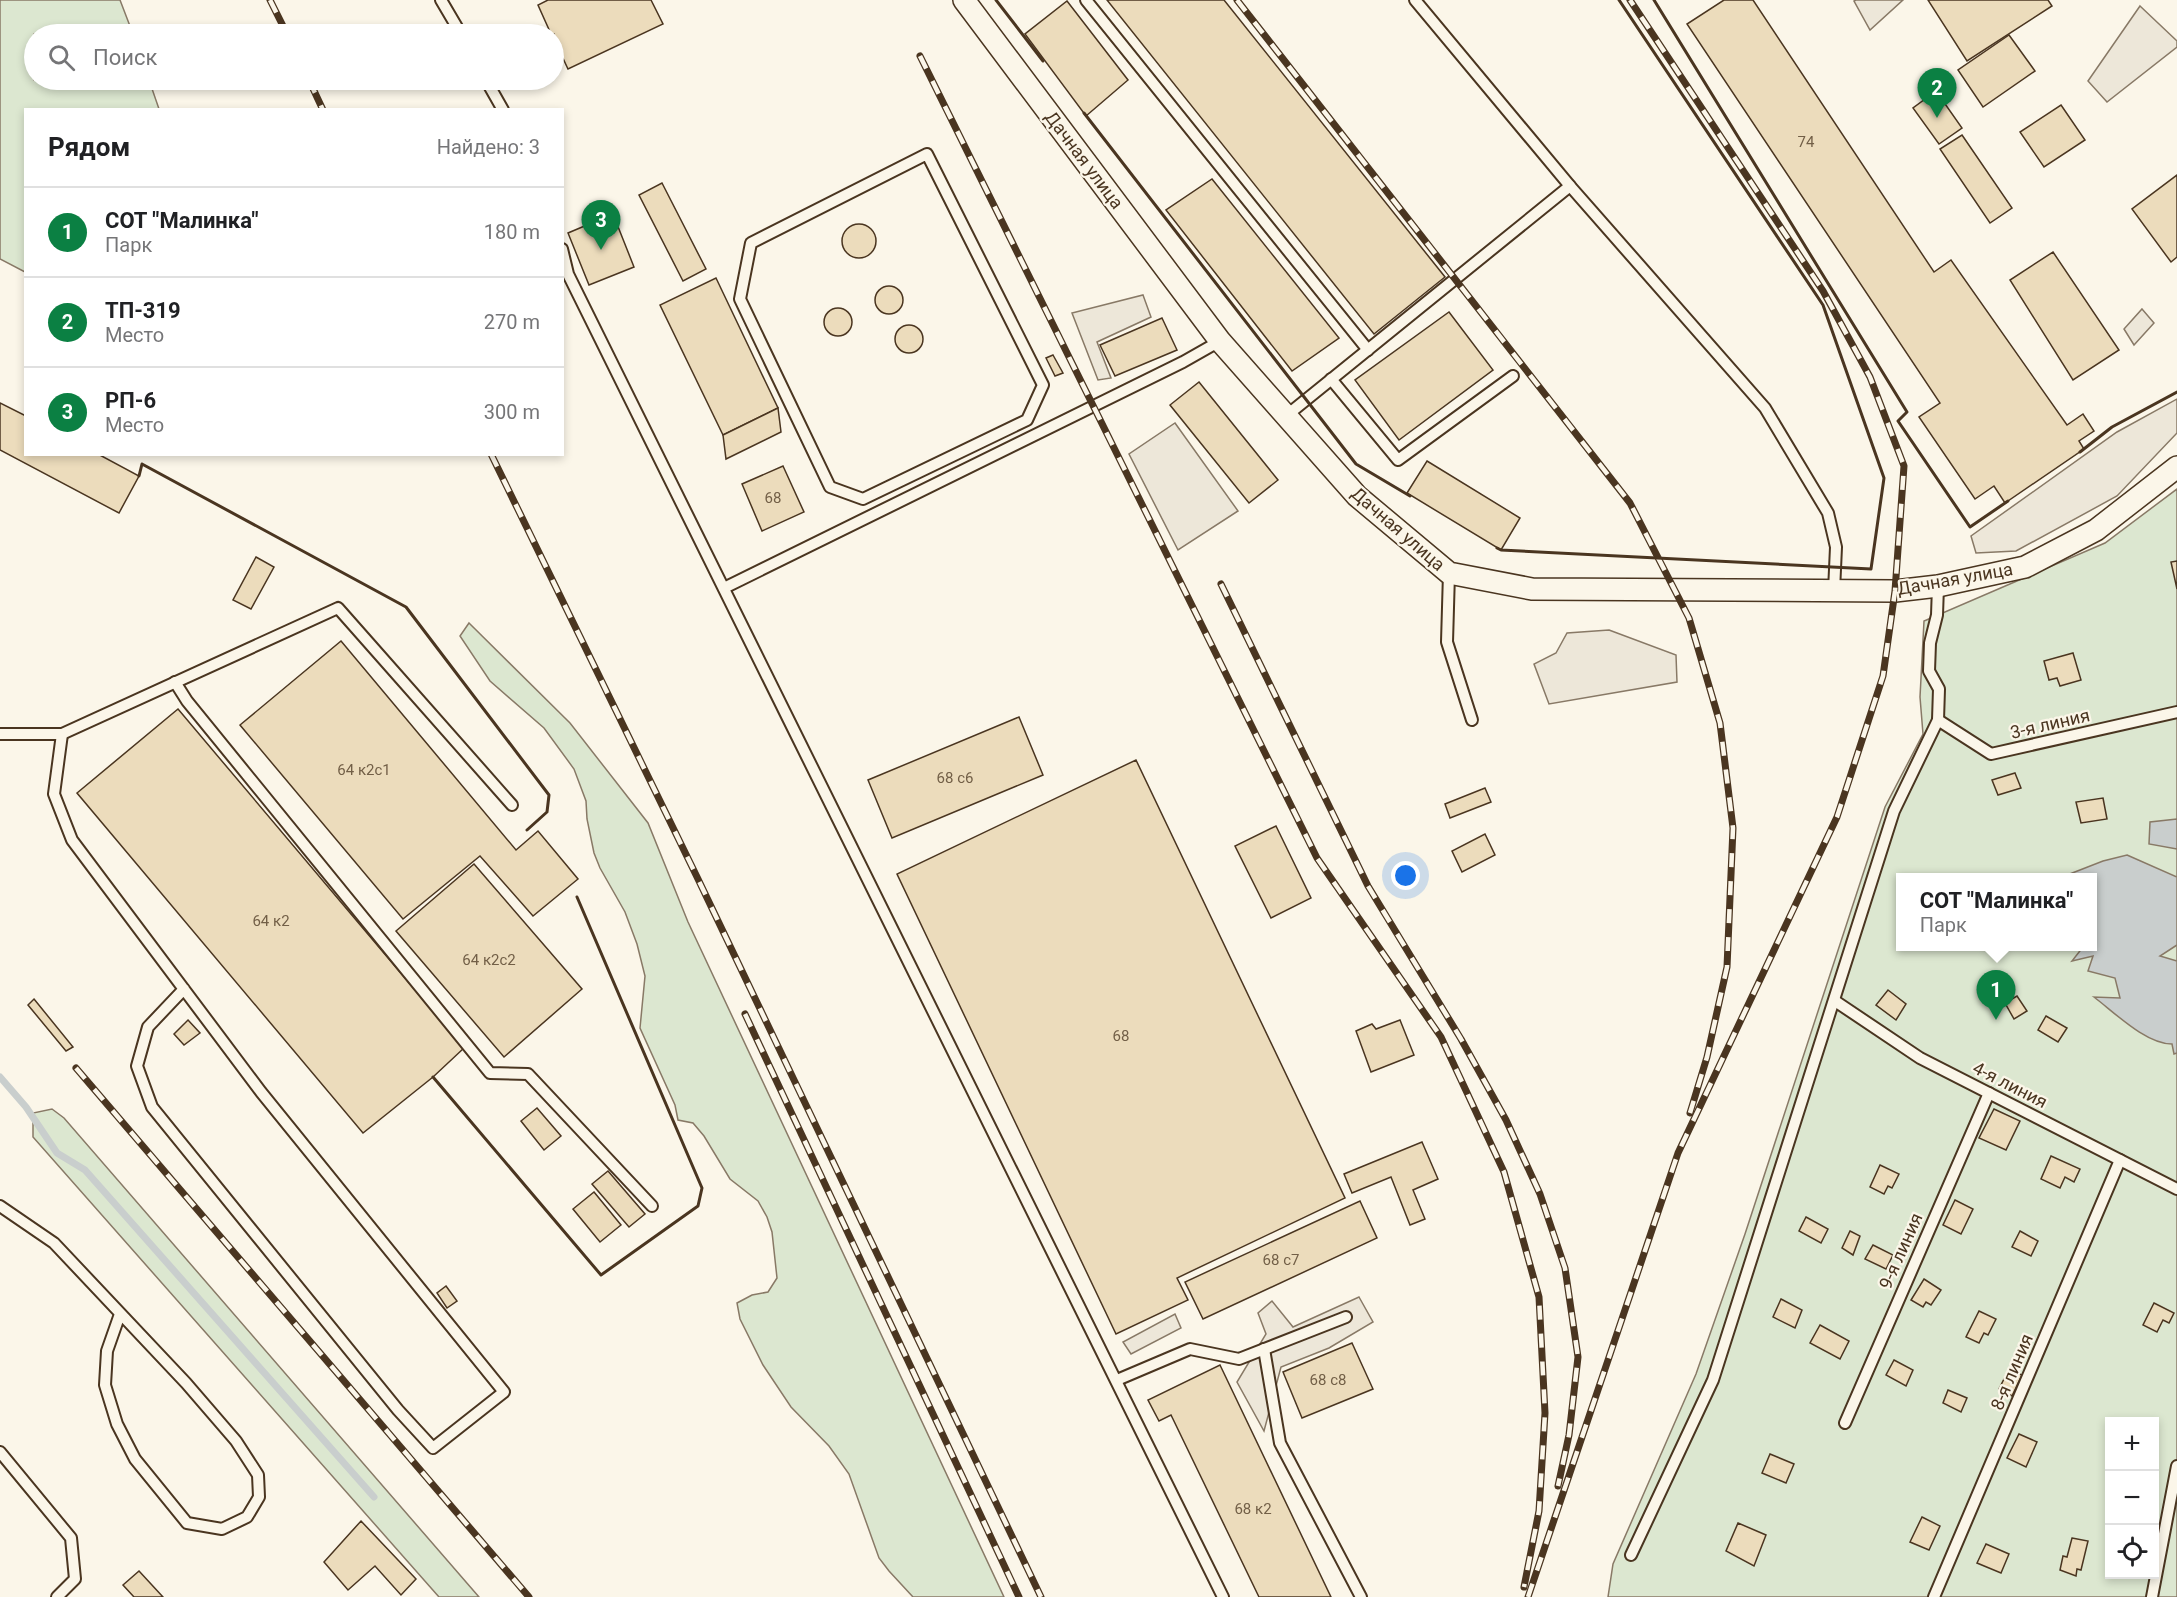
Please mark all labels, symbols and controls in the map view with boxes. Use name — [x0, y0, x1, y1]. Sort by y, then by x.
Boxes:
search box — [24, 24, 564, 90]
icon: search — [45, 41, 78, 74]
text: Поиск — [93, 45, 157, 70]
pin: 2 — [1918, 68, 1956, 118]
street label: Дачная улица — [1041, 107, 1128, 213]
text: Рядом — [48, 132, 130, 162]
house number: 74 — [1798, 133, 1815, 151]
text: Найдено: 3 — [437, 135, 540, 159]
pin: 3 — [582, 200, 620, 250]
text: СОТ "Малинка" — [105, 208, 259, 233]
text: 1 — [62, 220, 73, 244]
text: 180 m — [484, 220, 540, 244]
text: Парк — [105, 233, 152, 257]
text: ТП-319 — [105, 298, 181, 323]
text: 2 — [62, 310, 73, 334]
text: 270 m — [484, 310, 540, 334]
text: Место — [105, 323, 164, 347]
text: РП-6 — [105, 388, 156, 413]
text: 3 — [62, 400, 73, 424]
text: 300 m — [484, 400, 540, 424]
text: Место — [105, 413, 164, 437]
street label: Дачная улица — [1347, 482, 1449, 575]
house number: 68 — [765, 489, 781, 507]
street label: Дачная улица — [1895, 558, 2014, 599]
street label: 3-я линия — [2008, 704, 2092, 743]
house number: 64 к2с1 — [337, 761, 391, 779]
house number: 68 с6 — [937, 769, 973, 787]
your location — [1391, 861, 1420, 890]
popup — [1896, 873, 2097, 951]
text: СОТ "Малинка" — [1920, 888, 2073, 913]
house number: 64 к2 — [252, 912, 290, 930]
text: Парк — [1920, 913, 1967, 937]
house number: 64 к2с2 — [462, 951, 516, 969]
pin: 1 — [1976, 970, 2016, 1020]
house number: 68 — [1113, 1027, 1129, 1045]
street label: 4-я линия — [1969, 1057, 2051, 1112]
street label: 9-я линия — [1875, 1210, 1927, 1292]
house number: 68 с7 — [1263, 1251, 1299, 1269]
street label: 8-я линия — [1986, 1330, 2037, 1413]
house number: 68 с8 — [1310, 1371, 1346, 1389]
map controls — [2105, 1417, 2159, 1579]
button: + — [2105, 1417, 2159, 1471]
button: − — [2105, 1471, 2159, 1525]
house number: 68 к2 — [1234, 1500, 1272, 1518]
button: locate — [2105, 1525, 2159, 1579]

